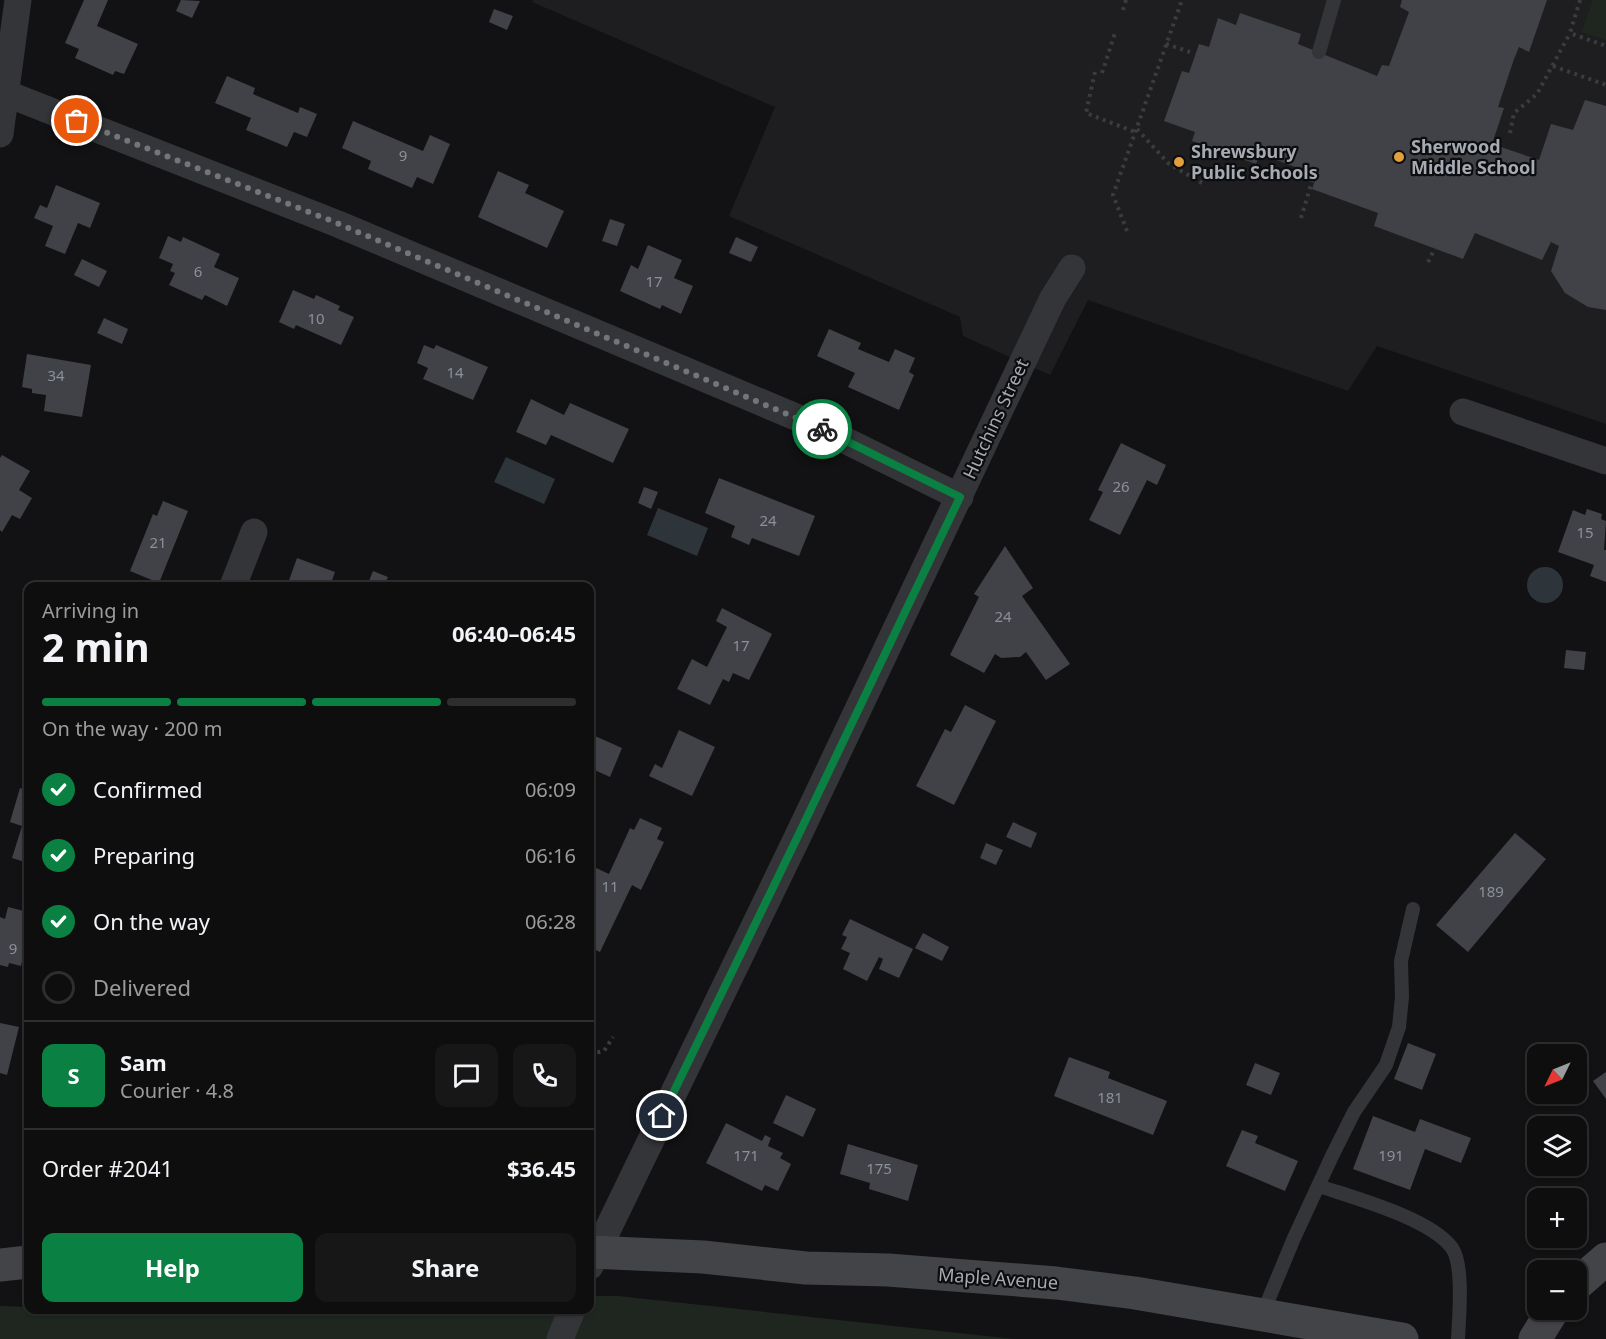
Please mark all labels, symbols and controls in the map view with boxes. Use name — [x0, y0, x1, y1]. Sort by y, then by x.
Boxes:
pin — [51, 95, 102, 146]
icon: bag — [60, 104, 93, 137]
place label: Sherwood Middle School — [1411, 134, 1536, 179]
place label: Shrewsbury Public Schools — [1191, 139, 1318, 184]
house number: 9 — [399, 145, 407, 165]
marker: Sherwood Middle School — [1392, 150, 1406, 164]
marker: Shrewsbury Public Schools — [1172, 155, 1186, 169]
house number: 6 — [194, 261, 202, 281]
house number: 17 — [645, 271, 663, 291]
house number: 10 — [307, 308, 325, 328]
street label: Hutchins Street — [957, 354, 1034, 483]
house number: 14 — [446, 362, 464, 382]
house number: 34 — [47, 365, 65, 385]
courier — [792, 399, 852, 459]
icon: bike — [806, 413, 839, 446]
house number: 26 — [1112, 476, 1130, 496]
house number: 24 — [759, 510, 777, 530]
house number: 15 — [1576, 522, 1594, 542]
house number: 21 — [149, 532, 167, 552]
text: Arriving in — [42, 597, 139, 624]
house number: 24 — [994, 606, 1012, 626]
text: 06:40–06:45 — [452, 618, 576, 648]
text: 2 min — [42, 620, 149, 673]
house number: 17 — [732, 635, 750, 655]
text: On the way · 200 m — [42, 715, 222, 742]
icon: check — [42, 773, 75, 806]
text: Confirmed — [93, 774, 203, 804]
text: 06:09 — [525, 776, 576, 803]
icon: check — [42, 839, 75, 872]
text: Preparing — [93, 840, 195, 870]
text: 06:16 — [525, 842, 576, 869]
house number: 11 — [601, 876, 619, 896]
house number: 189 — [1478, 881, 1504, 901]
icon: check — [42, 905, 75, 938]
text: On the way — [93, 906, 210, 936]
text: 06:28 — [525, 908, 576, 935]
house number: 9 — [9, 938, 17, 958]
text: Delivered — [93, 972, 191, 1002]
button: chat — [435, 1044, 498, 1107]
button: phone — [513, 1044, 576, 1107]
north arrow — [1527, 1044, 1587, 1104]
map controls — [1527, 1044, 1587, 1320]
text: Sam — [120, 1047, 167, 1077]
text: S — [67, 1060, 80, 1090]
text: Courier · 4.8 — [120, 1077, 234, 1104]
house number: 181 — [1097, 1087, 1123, 1107]
pin — [636, 1090, 687, 1141]
icon: home — [645, 1099, 678, 1132]
button: layers — [1527, 1116, 1587, 1176]
house number: 171 — [733, 1145, 759, 1165]
house number: 191 — [1378, 1145, 1404, 1165]
text: Order #2041 — [42, 1153, 173, 1183]
text: $36.45 — [507, 1153, 576, 1183]
house number: 175 — [866, 1158, 892, 1178]
button: + — [1527, 1188, 1587, 1248]
button: Help — [42, 1233, 303, 1302]
button: Share — [315, 1233, 576, 1302]
button: − — [1527, 1260, 1587, 1320]
street label: Maple Avenue — [937, 1262, 1059, 1294]

